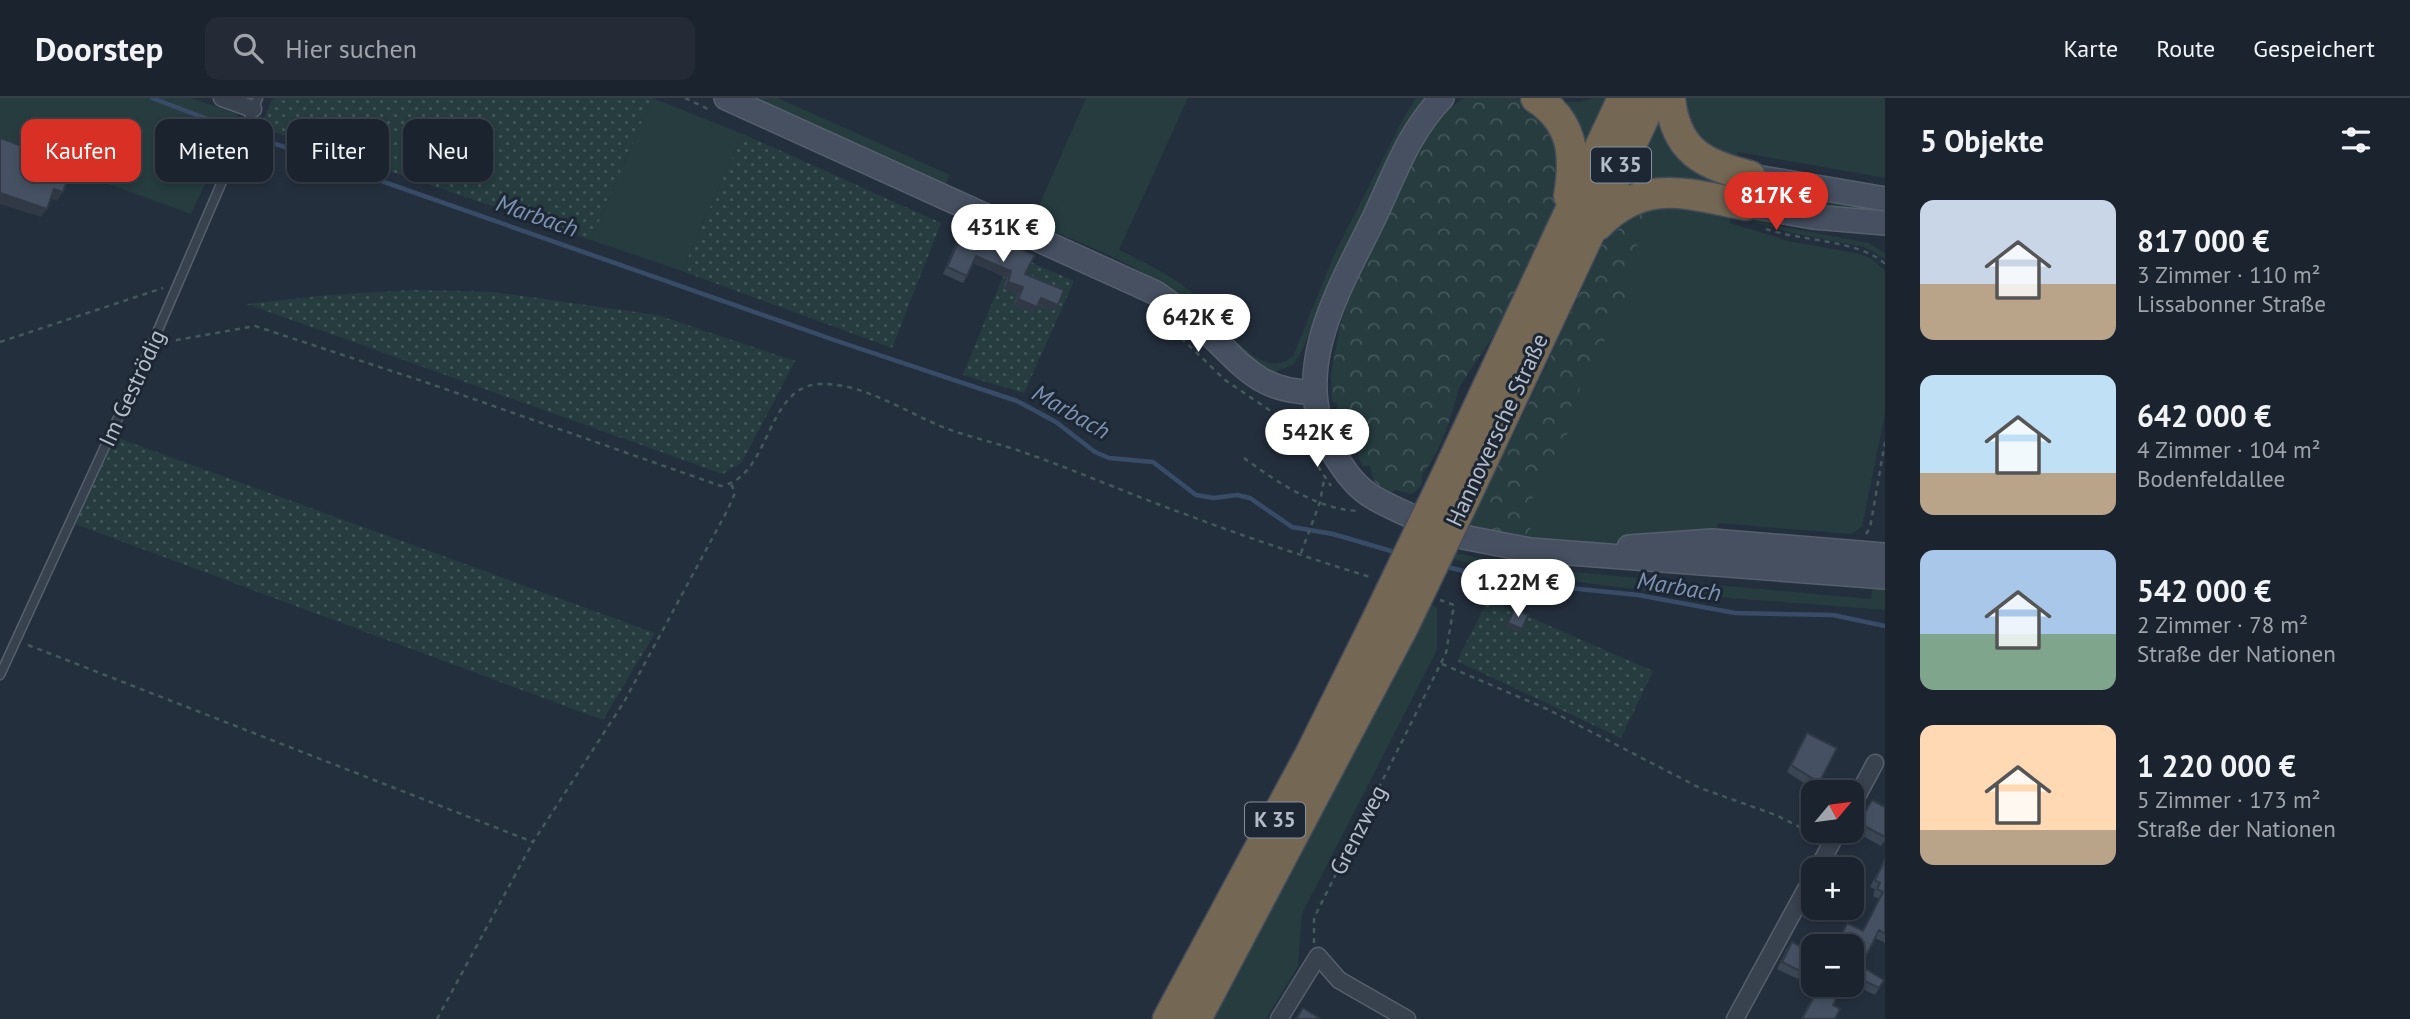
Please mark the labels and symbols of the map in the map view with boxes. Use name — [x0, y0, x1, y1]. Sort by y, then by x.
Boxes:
road number: K 35 — [1591, 148, 1651, 182]
pin: 817K € — [1719, 172, 1833, 232]
water label: Marbach — [492, 187, 582, 244]
pin: 431K € — [946, 204, 1060, 264]
pin: 642K € — [1141, 294, 1255, 354]
street label: Im Geströdig — [92, 325, 171, 451]
street label: Hannoversche Straße — [1439, 329, 1554, 531]
water label: Marbach — [1027, 377, 1116, 446]
pin: 542K € — [1260, 410, 1374, 469]
pin: 1.22M € — [1453, 560, 1583, 619]
water label: Marbach — [1635, 565, 1723, 608]
street label: Grenzweg — [1323, 780, 1392, 880]
north arrow — [1801, 780, 1864, 844]
road number: K 35 — [1245, 802, 1305, 838]

